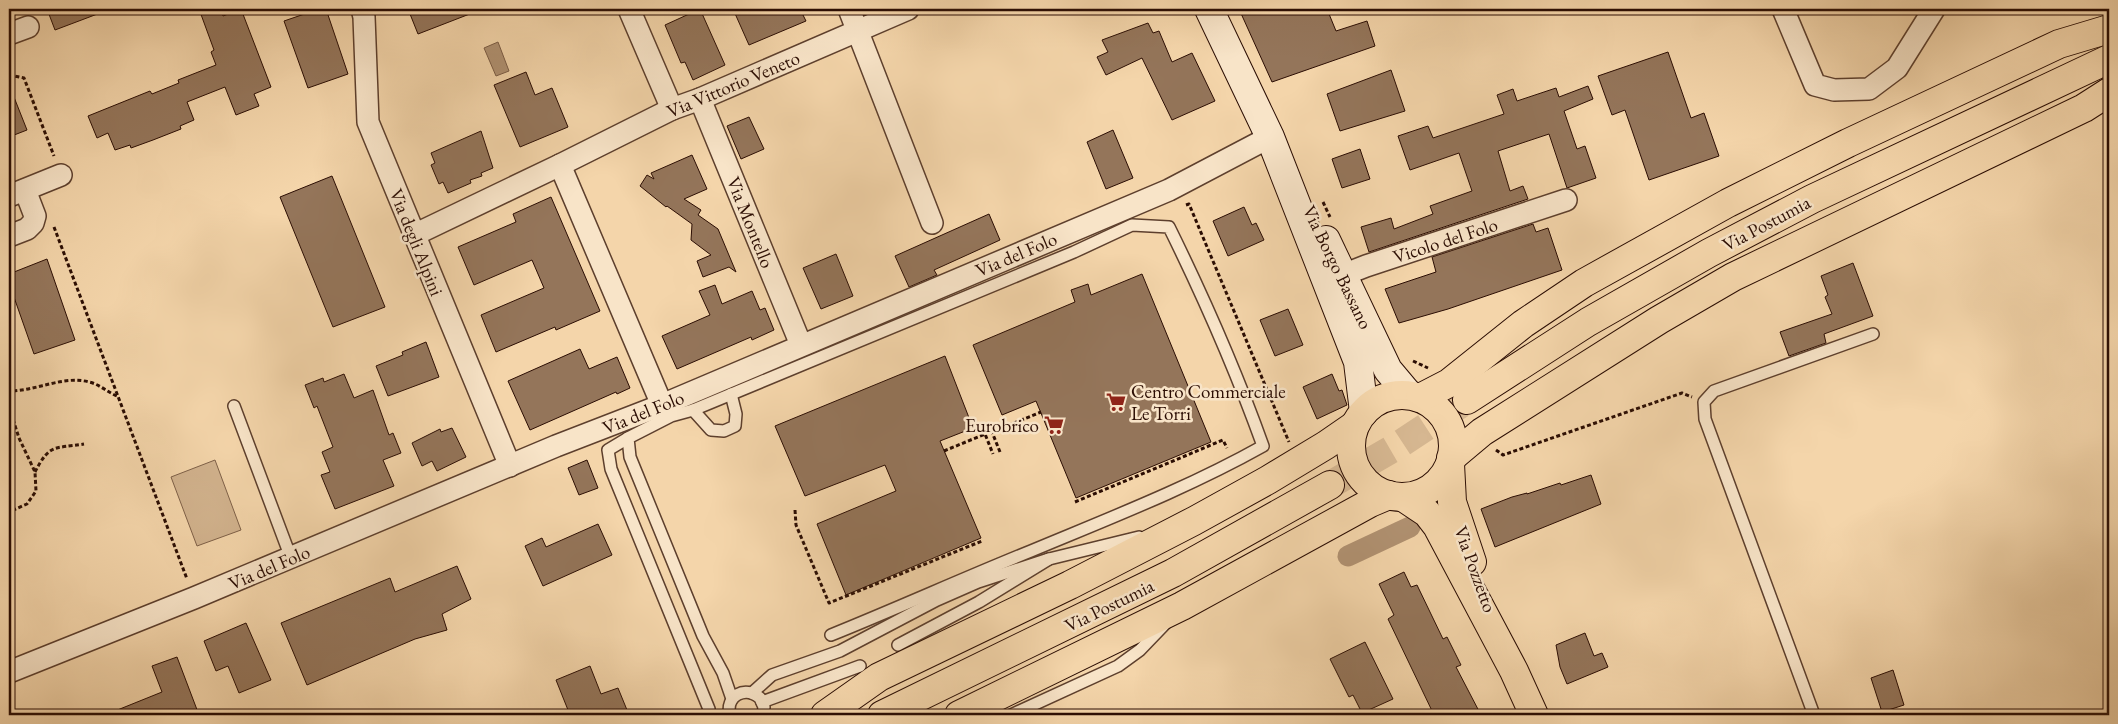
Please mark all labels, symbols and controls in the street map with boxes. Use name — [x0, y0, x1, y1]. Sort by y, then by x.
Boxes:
street label: Via Vittorio Veneto — [663, 45, 803, 124]
street label: Via Montello — [721, 173, 780, 272]
street label: Via degli Alpini — [384, 185, 450, 300]
street label: Via Postumia — [1718, 190, 1815, 257]
street label: Via Borgo Bassano — [1297, 201, 1378, 333]
street label: Vicolo del Folo — [1389, 212, 1501, 269]
street label: Via del Folo — [972, 226, 1061, 283]
place label: Centro Commerciale Le Torri — [1131, 379, 1286, 426]
street label: Via del Folo — [599, 385, 688, 440]
supermarket icon: Centro Commerciale Le Torri — [1105, 391, 1127, 413]
place label: Eurobrico — [965, 413, 1039, 438]
supermarket icon: Eurobrico — [1043, 414, 1065, 436]
street label: Via Pozzetto — [1448, 523, 1503, 616]
street label: Via del Folo — [225, 539, 314, 596]
street label: Via Postumia — [1060, 573, 1158, 638]

